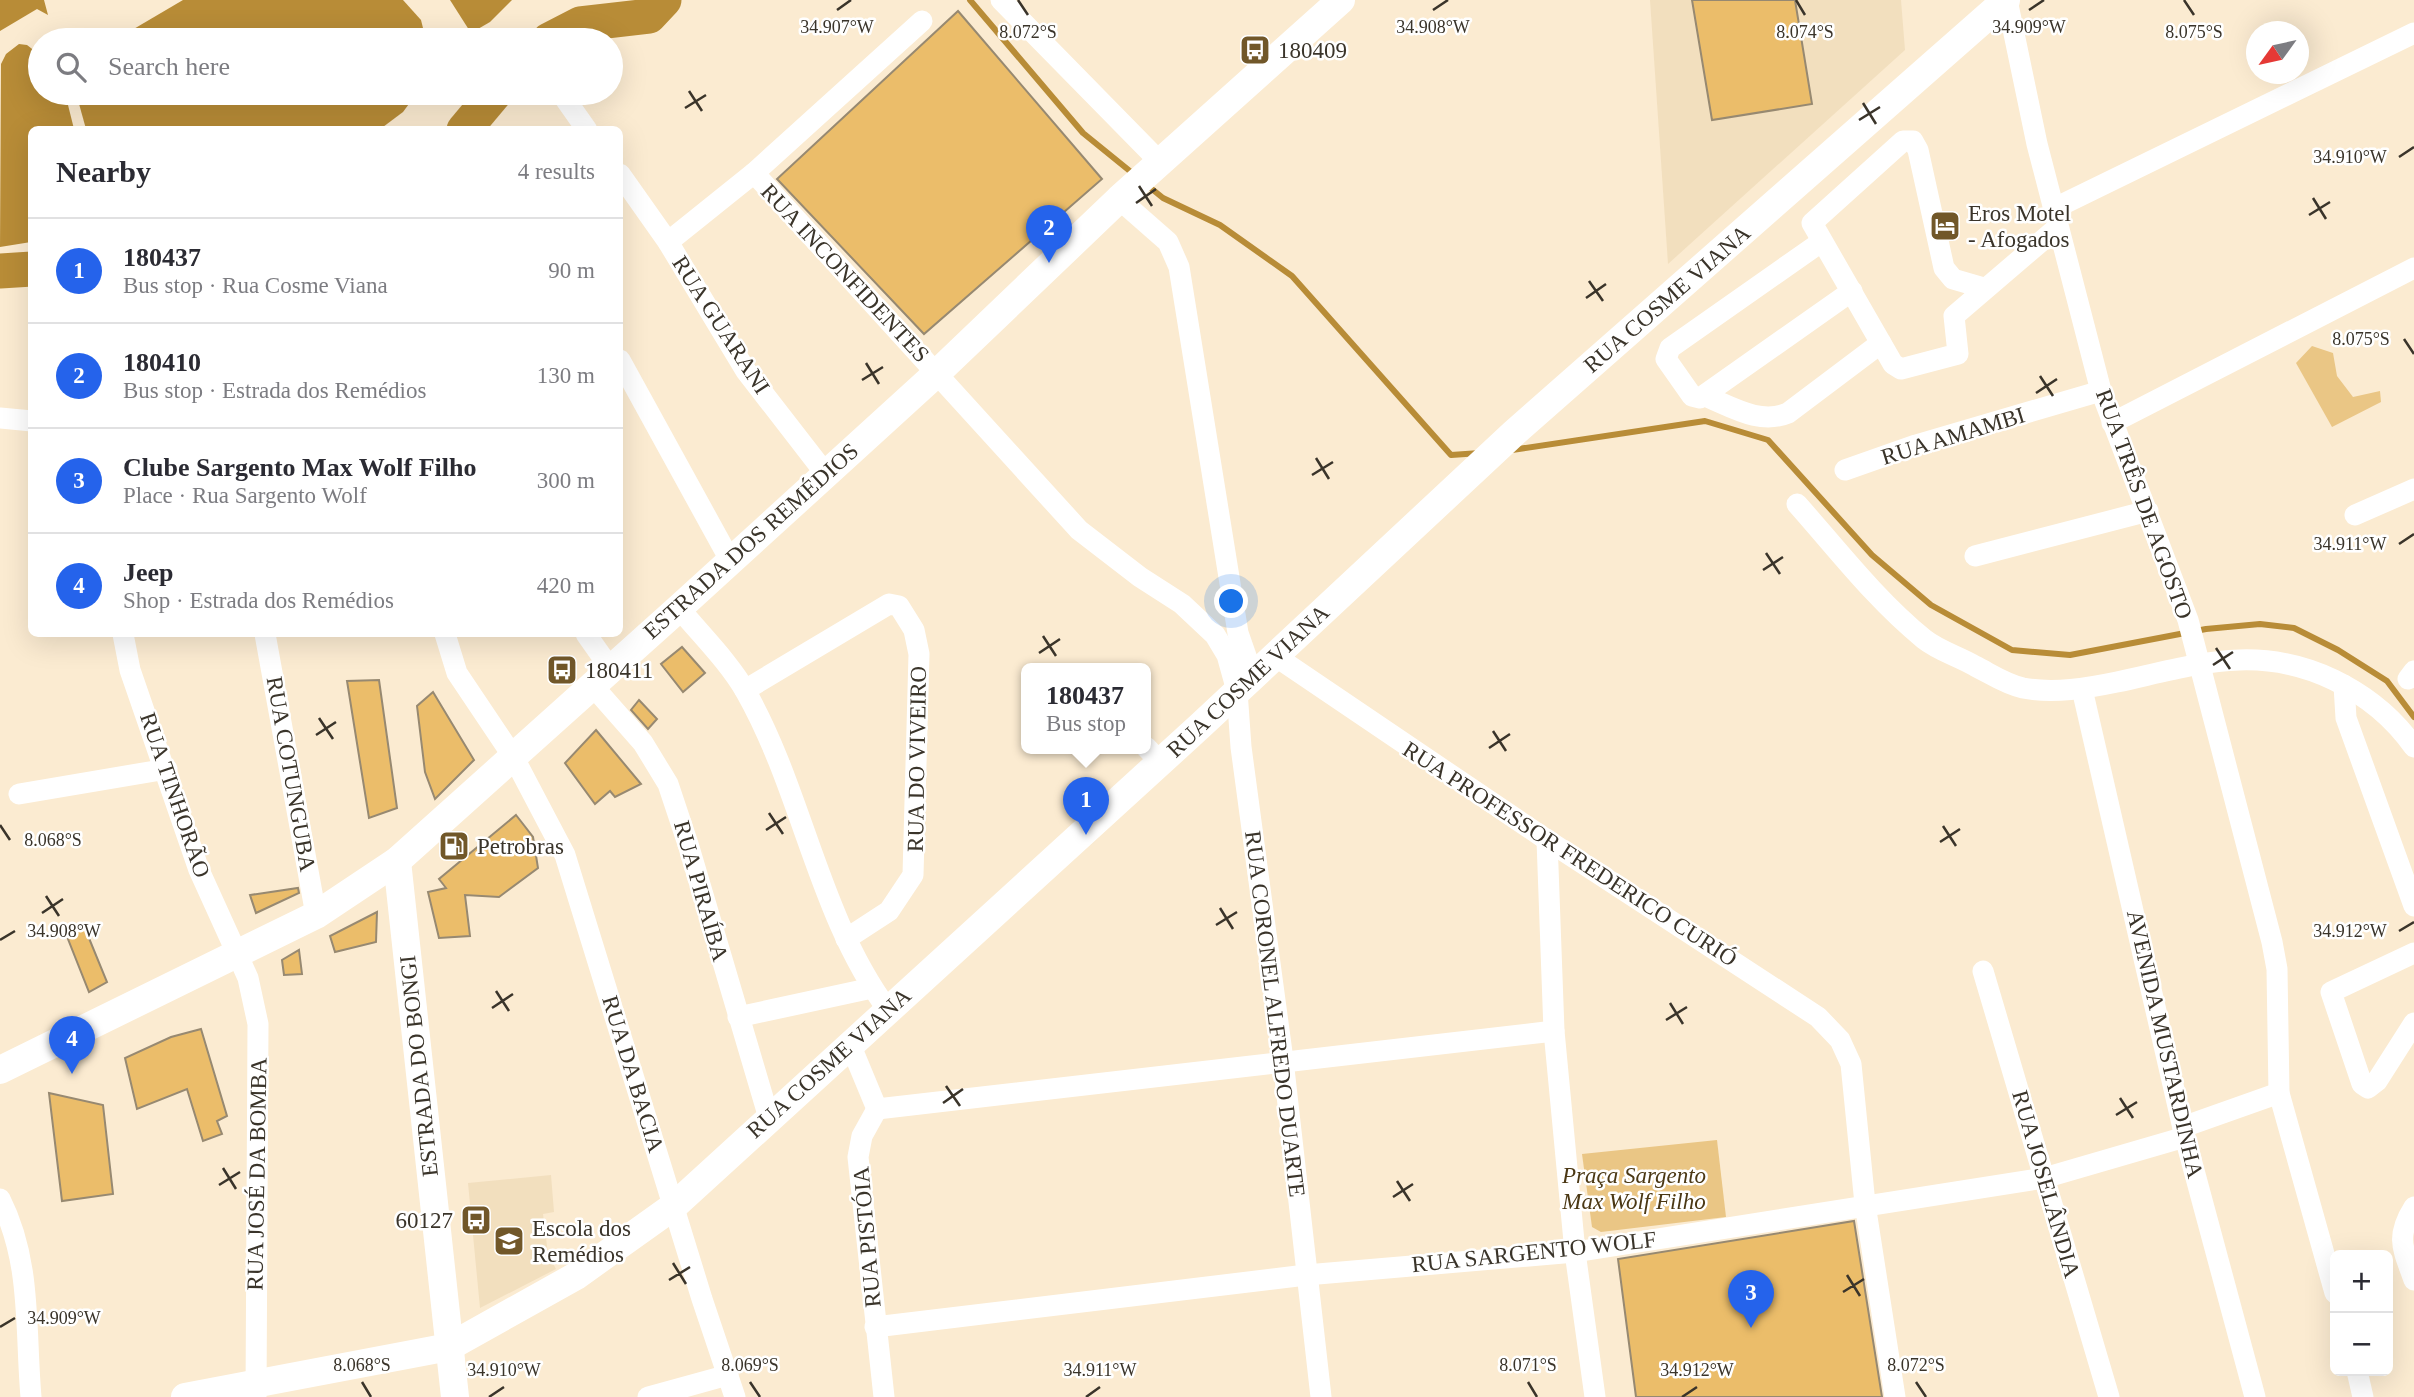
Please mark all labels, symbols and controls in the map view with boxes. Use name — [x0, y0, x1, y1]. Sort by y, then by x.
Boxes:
text: 34.907°W — [800, 17, 874, 37]
text: 34.908°W — [1396, 17, 1470, 37]
text: 34.909°W — [1992, 17, 2066, 37]
north arrow — [2246, 21, 2309, 84]
text: 8.072°S — [999, 22, 1057, 42]
text: 8.074°S — [1776, 22, 1834, 42]
text: 8.075°S — [2165, 22, 2223, 42]
search box — [28, 28, 623, 105]
bus stop icon: 180409 — [1238, 33, 1272, 67]
place label: 180409 — [1278, 38, 1347, 63]
icon: search — [52, 48, 90, 86]
text: Search here — [108, 52, 230, 81]
text: 34.910°W — [2313, 147, 2387, 167]
text: Nearby — [56, 155, 151, 188]
text: 4 results — [518, 159, 595, 184]
street label: RUA INCONFIDENTES — [756, 179, 934, 367]
place label: Eros Motel - Afogados — [1968, 201, 2071, 252]
pin: 2 — [1026, 205, 1072, 263]
hotel icon: Eros Motel - Afogados — [1928, 209, 1962, 243]
street label: RUA COSME VIANA — [1579, 220, 1755, 378]
text: 180437 — [123, 243, 201, 272]
street label: RUA GUARANI — [667, 251, 775, 399]
text: 1 — [73, 258, 85, 283]
text: 90 m — [548, 258, 595, 283]
text: Bus stop · Rua Cosme Viana — [123, 273, 388, 298]
text: 8.075°S — [2332, 329, 2390, 349]
text: 180410 — [123, 348, 201, 377]
text: 2 — [73, 363, 85, 388]
text: 130 m — [537, 363, 595, 388]
text: Bus stop · Estrada dos Remédios — [123, 378, 426, 403]
street label: RUA TRÊS DE AGOSTO — [2091, 386, 2197, 622]
street label: RUA AMAMBI — [1878, 402, 2028, 470]
street label: ESTRADA DOS REMÉDIOS — [639, 438, 863, 644]
text: Clube Sargento Max Wolf Filho — [123, 453, 476, 482]
text: 3 — [73, 468, 85, 493]
text: 300 m — [537, 468, 595, 493]
text: Place · Rua Sargento Wolf — [123, 483, 367, 508]
text: 34.911°W — [2313, 534, 2387, 554]
text: Jeep — [123, 558, 174, 587]
text: 4 — [73, 573, 85, 598]
text: 420 m — [537, 573, 595, 598]
your location — [1214, 584, 1248, 618]
text: Shop · Estrada dos Remédios — [123, 588, 394, 613]
street label: RUA COSME VIANA — [1162, 599, 1334, 762]
bus stop icon: 180411 — [545, 653, 579, 687]
place label: 180411 — [585, 658, 653, 683]
popup — [1021, 663, 1151, 754]
street label: RUA DO VIVEIRO — [903, 666, 931, 852]
street label: RUA COTUNGUBA — [262, 675, 321, 874]
text: 180437 — [1046, 681, 1124, 710]
street label: RUA TINHORÃO — [135, 709, 215, 881]
text: Bus stop — [1046, 711, 1126, 736]
street label: RUA PROFESSOR FREDERICO CURIÓ — [1398, 736, 1742, 972]
pin: 1 — [1063, 777, 1109, 835]
street label: RUA PIRAÍBA — [669, 818, 733, 965]
fuel station icon: Petrobras — [437, 829, 471, 863]
street label: RUA CORONEL ALFREDO DUARTE — [1240, 829, 1310, 1199]
text: 8.068°S — [24, 830, 82, 850]
place label: Petrobras — [477, 834, 564, 859]
street label: AVENIDA MUSTARDINHA — [2122, 908, 2208, 1181]
text: 34.908°W — [27, 921, 101, 941]
text: 34.912°W — [2313, 921, 2387, 941]
street label: ESTRADA DO BONGI — [395, 954, 443, 1178]
street label: RUA COSME VIANA — [742, 983, 916, 1143]
street label: RUA DA BACIA — [597, 993, 669, 1156]
pin: 4 — [49, 1016, 95, 1074]
street label: RUA JOSÉ DA BOMBA — [242, 1057, 272, 1291]
street label: RUA JOSELÂNDIA — [2007, 1088, 2085, 1281]
park label: Praça Sargento Max Wolf Filho — [1561, 1163, 1706, 1214]
street label: RUA PISTÓIA — [847, 1165, 886, 1309]
bus stop icon: 60127 — [459, 1203, 493, 1237]
place label: 60127 — [396, 1208, 453, 1233]
place label: Escola dos Remédios — [532, 1216, 631, 1267]
school or university icon: Escola dos Remédios — [492, 1224, 526, 1258]
street label: RUA SARGENTO WOLF — [1410, 1227, 1658, 1277]
map controls — [2330, 1250, 2393, 1376]
button: + — [2330, 1250, 2393, 1313]
pin: 3 — [1728, 1270, 1774, 1328]
text: 34.909°W — [27, 1308, 101, 1328]
button: − — [2330, 1313, 2393, 1376]
text: 8.068°S — [333, 1355, 391, 1375]
text: 8.069°S — [721, 1355, 779, 1375]
text: 8.071°S — [1499, 1355, 1557, 1375]
text: 8.072°S — [1887, 1355, 1945, 1375]
text: 34.910°W — [467, 1360, 541, 1380]
text: 34.911°W — [1063, 1360, 1137, 1380]
text: 34.912°W — [1660, 1360, 1734, 1380]

